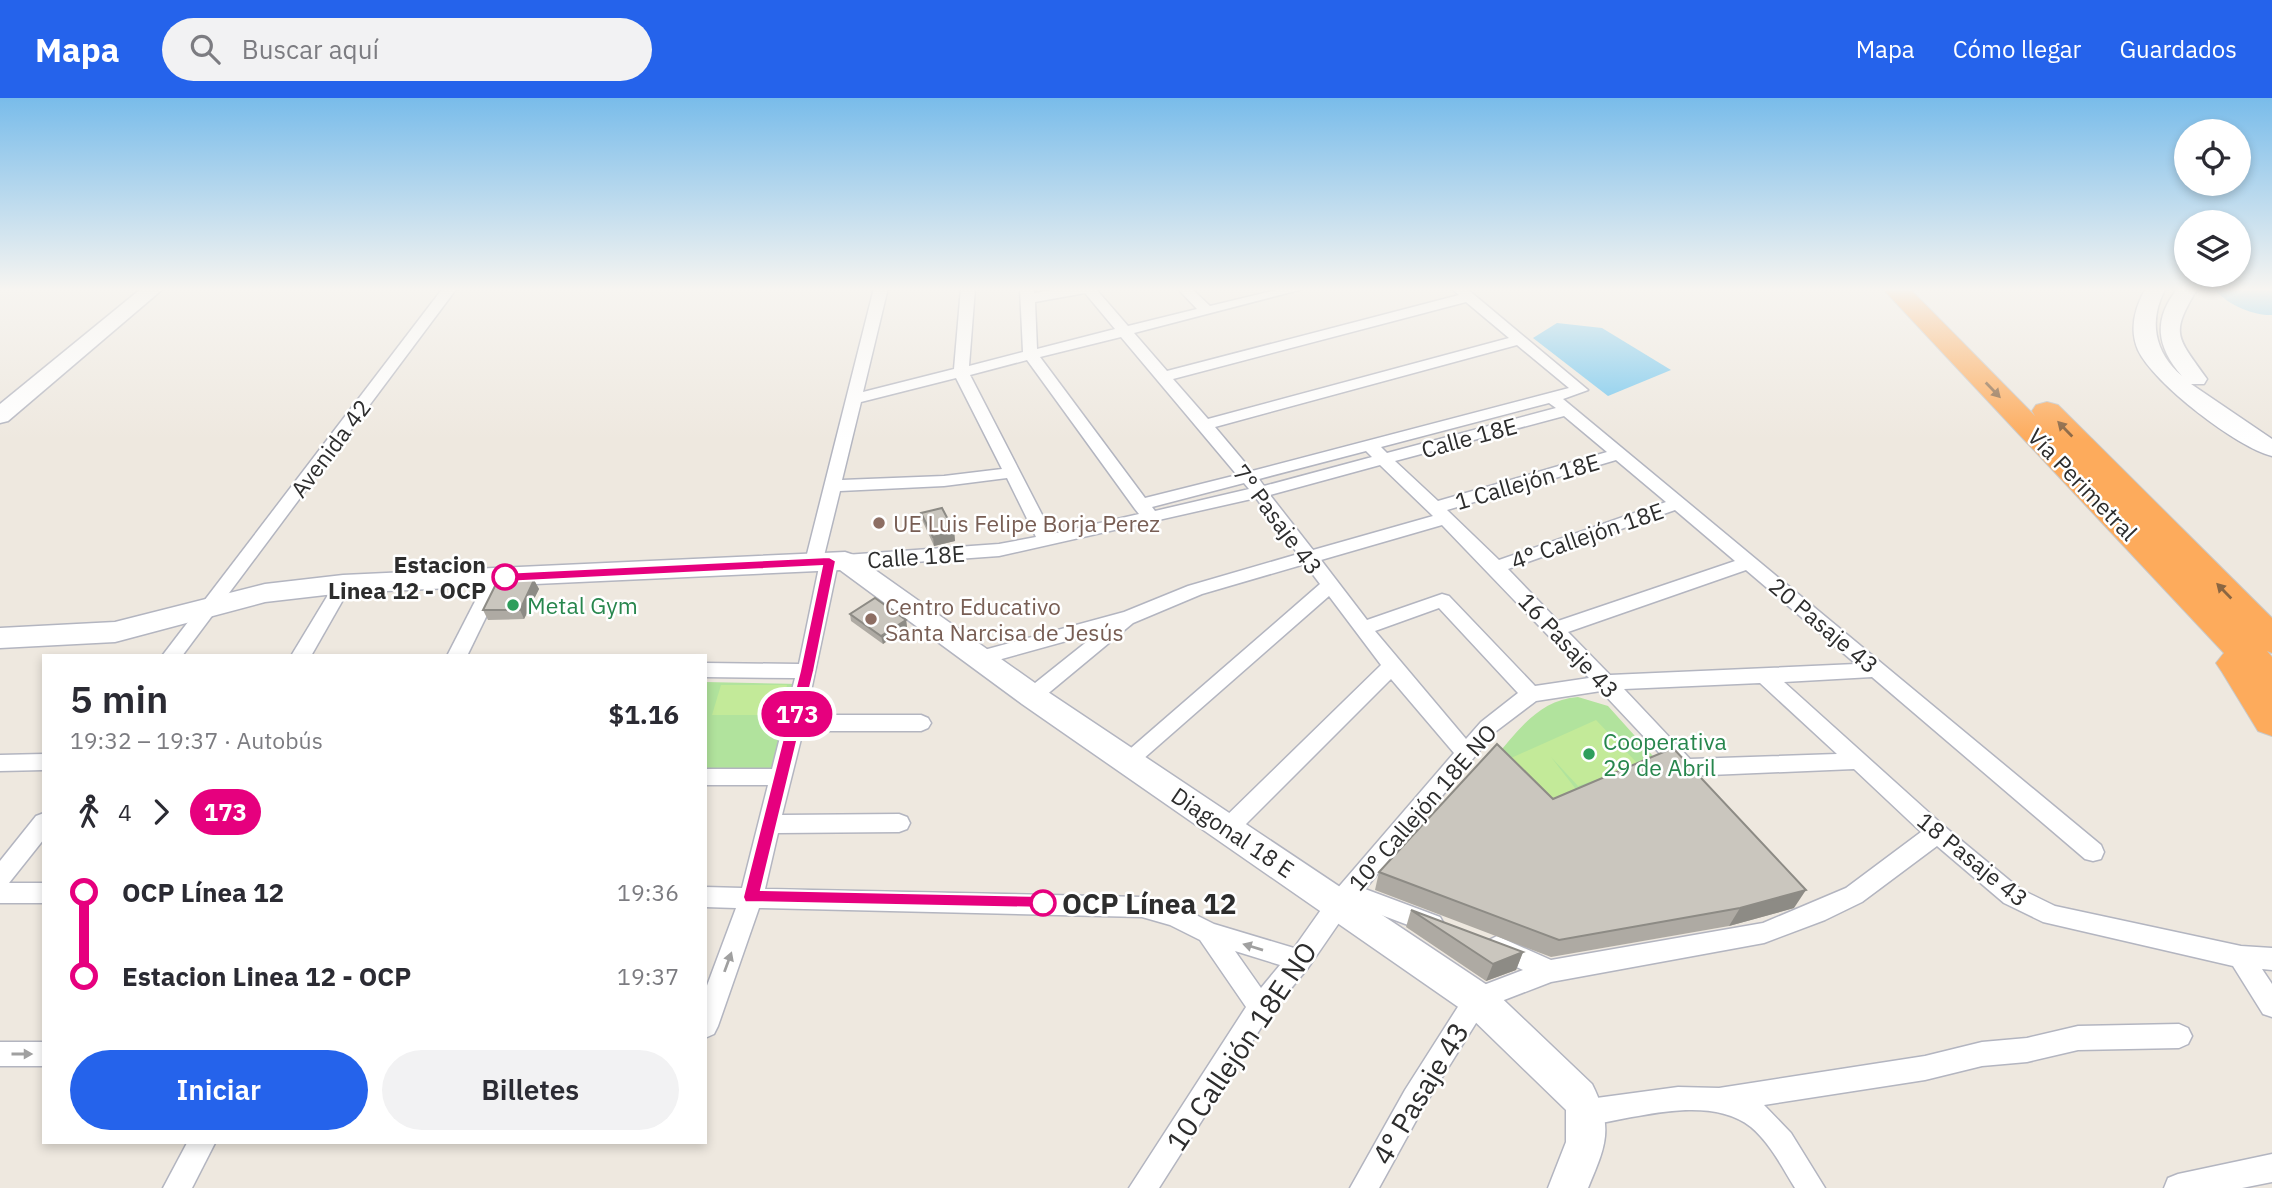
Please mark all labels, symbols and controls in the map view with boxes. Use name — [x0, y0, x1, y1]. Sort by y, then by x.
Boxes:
search box — [162, 18, 652, 81]
text: Mapa — [35, 28, 120, 71]
icon: search — [186, 30, 224, 68]
text: Buscar aquí — [242, 32, 379, 66]
text: Mapa — [1856, 33, 1915, 65]
text: Cómo llegar — [1953, 33, 2081, 65]
text: Guardados — [2119, 33, 2237, 65]
map controls — [2174, 119, 2251, 287]
button: locate — [2174, 119, 2251, 196]
button: layers — [2174, 210, 2251, 287]
one-way arrow — [1984, 381, 2000, 398]
street label: Avenida 42 — [283, 393, 377, 503]
street label: Calle 18E — [1418, 410, 1520, 464]
street label: Vía Perimetral — [2022, 421, 2144, 547]
one-way arrow — [2057, 421, 2073, 437]
street label: 1 Callejón 18E — [1451, 446, 1603, 516]
street label: 7° Pasaje 43 — [1227, 458, 1329, 580]
street label: 4° Callejón 18E — [1507, 495, 1667, 575]
place label: UE Luis Felipe Borja Perez — [893, 508, 1160, 538]
marker: UE Luis Felipe Borja Perez — [871, 515, 887, 531]
street label: Calle 18E — [866, 538, 966, 574]
place label: Estacion Linea 12 - OCP — [328, 549, 486, 605]
marker: Estacion Linea 12 - OCP — [492, 564, 518, 590]
street label: 20 Pasaje 43 — [1763, 570, 1885, 680]
one-way arrow — [2216, 583, 2233, 600]
street label: 16 Pasaje 43 — [1512, 586, 1626, 704]
place label: Metal Gym — [527, 590, 638, 620]
place label: Centro Educativo Santa Narcisa de Jesús — [885, 591, 1124, 647]
marker: Metal Gym — [505, 597, 521, 613]
marker: Centro Educativo Santa Narcisa de Jesús — [863, 611, 879, 627]
text: 5 min — [70, 674, 168, 723]
line badge: 173 — [757, 691, 837, 737]
text: $1.16 — [609, 697, 679, 731]
text: 173 — [775, 698, 819, 730]
street label: 10° Callejón 18E NO — [1341, 717, 1503, 897]
text: 19:32 – 19:37 · Autobús — [70, 725, 323, 755]
place label: Cooperativa 29 de Abril — [1603, 726, 1727, 782]
marker: Cooperativa 29 de Abril — [1581, 746, 1597, 762]
street label: Diagonal 18 E — [1166, 780, 1300, 884]
icon: walk — [70, 793, 108, 831]
icon: forward — [142, 793, 180, 831]
text: 173 — [204, 796, 247, 828]
text: 4 — [118, 797, 132, 827]
street label: 18 Pasaje 43 — [1912, 805, 2034, 913]
text: OCP Línea 12 — [122, 875, 284, 909]
text: 19:36 — [617, 877, 679, 907]
place label: OCP Línea 12 — [1062, 885, 1237, 922]
marker: OCP Línea 12 — [1030, 890, 1056, 916]
street label: 10 Callejón 18E NO — [1157, 934, 1325, 1158]
one-way arrow — [1243, 941, 1264, 951]
one-way arrow — [723, 951, 734, 972]
text: Estacion Linea 12 - OCP — [122, 959, 411, 993]
text: 19:37 — [617, 961, 679, 991]
street label: 4° Pasaje 43 — [1363, 1015, 1477, 1171]
one-way arrow — [11, 1048, 33, 1060]
button: Iniciar — [70, 1050, 368, 1130]
button: Billetes — [382, 1050, 679, 1130]

